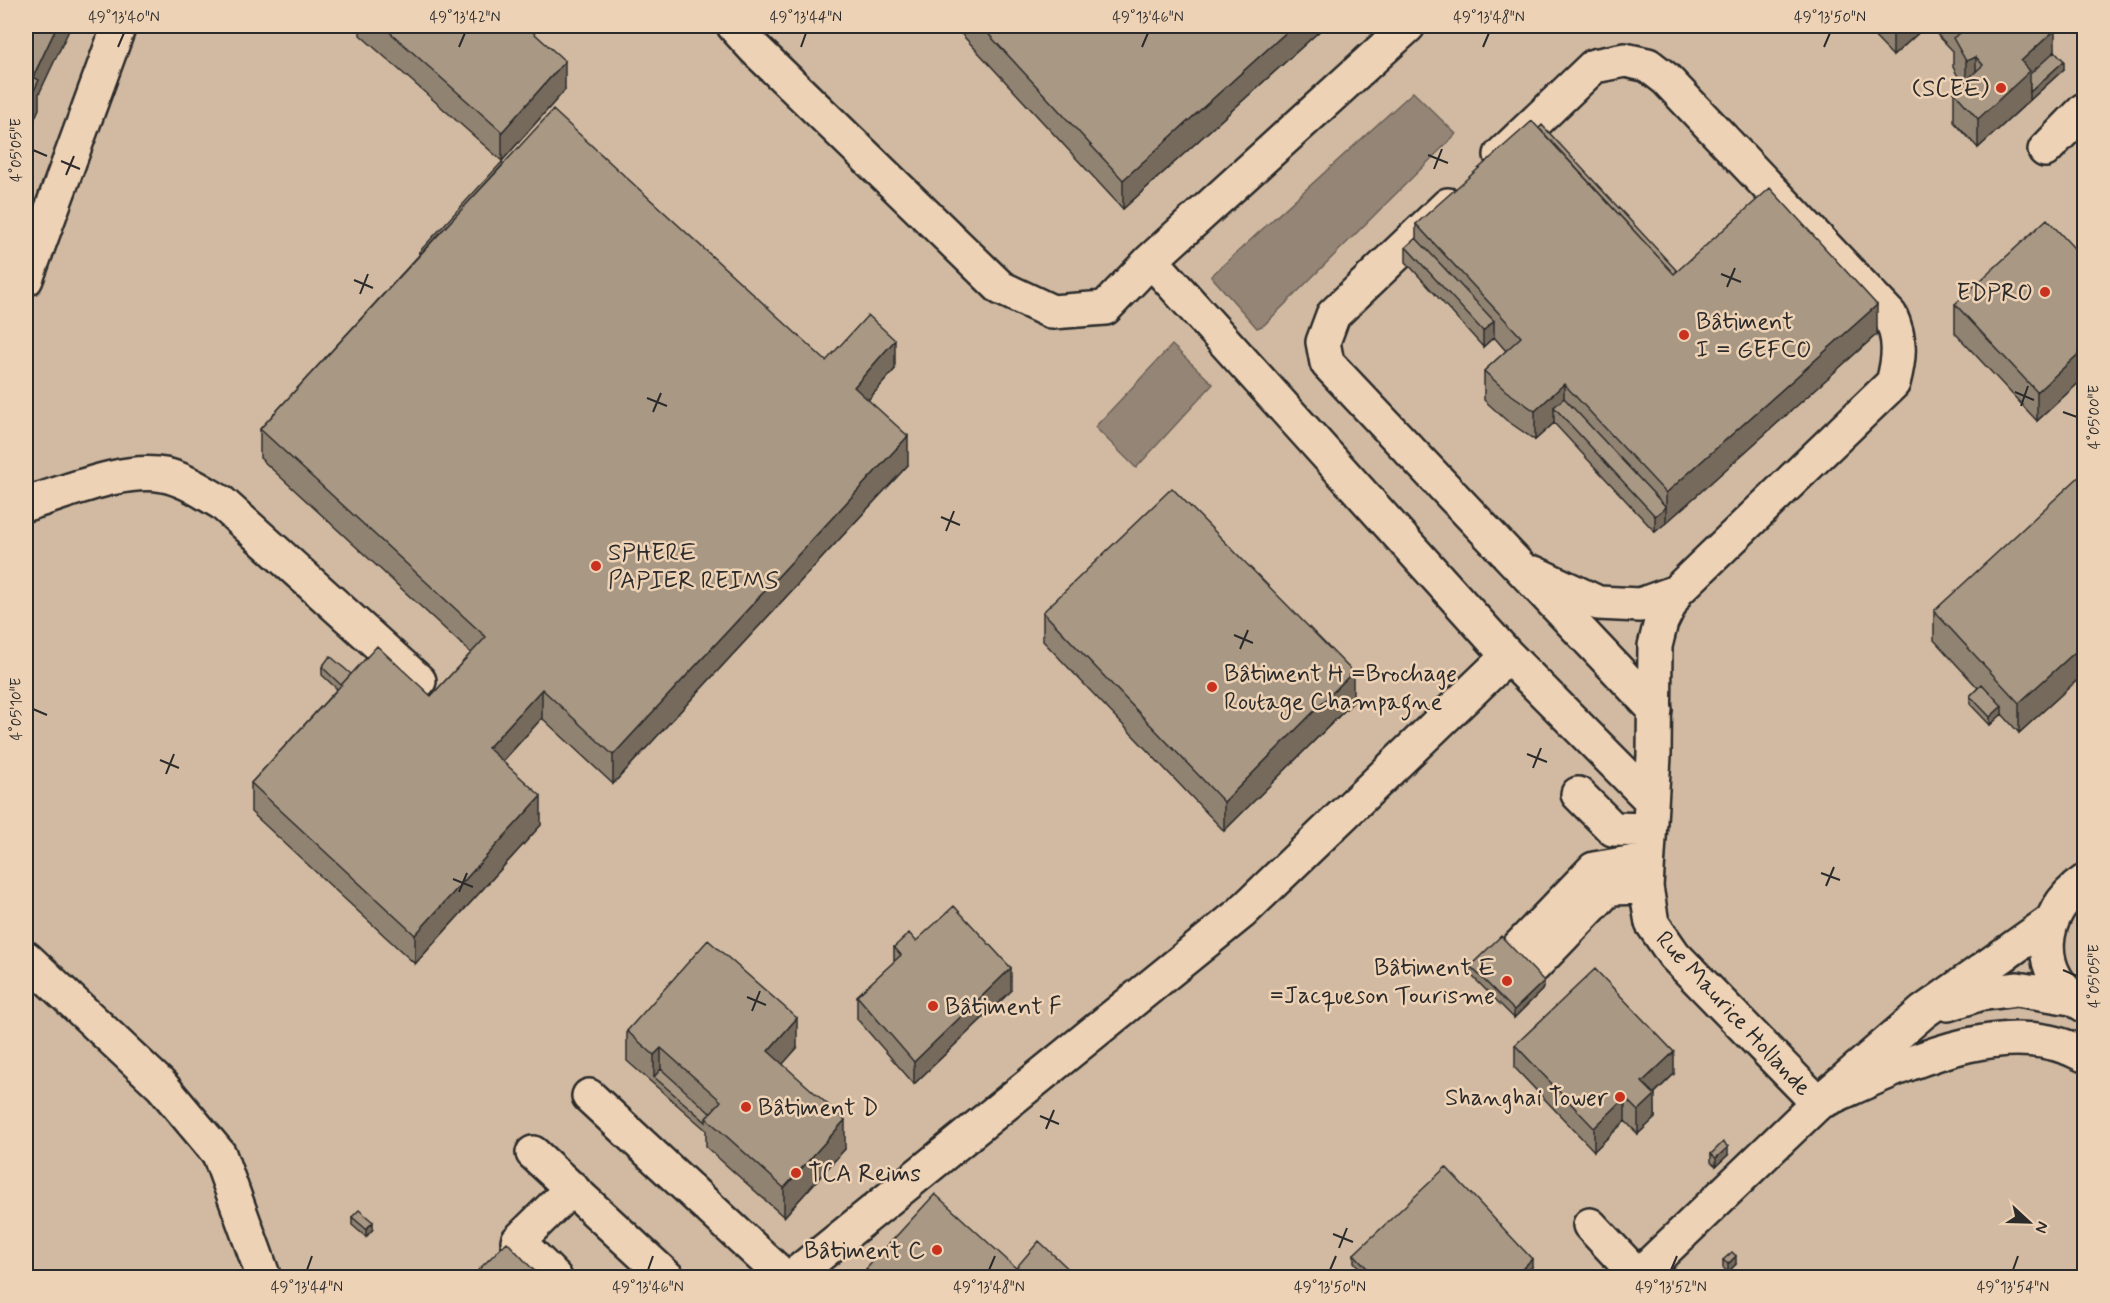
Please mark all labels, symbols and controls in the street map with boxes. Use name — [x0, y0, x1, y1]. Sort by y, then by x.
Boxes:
text: 49°13'40"N — [88, 8, 160, 28]
text: 49°13'42"N — [429, 8, 501, 28]
text: 49°13'44"N — [770, 8, 842, 28]
text: 49°13'46"N — [1112, 8, 1184, 28]
text: 49°13'48"N — [1453, 8, 1525, 28]
text: 49°13'50"N — [1794, 8, 1866, 28]
place label: (SCEE) — [1912, 74, 1989, 105]
marker: (SCEE) — [1994, 81, 2008, 95]
text: 4°05'05"E — [7, 118, 27, 182]
place label: EDPRO — [1956, 278, 2033, 309]
marker: EDPRO — [2038, 285, 2052, 299]
place label: Bâtiment I = GEFCO — [1696, 307, 1812, 366]
marker: Bâtiment I = GEFCO — [1677, 328, 1691, 342]
text: 4°05'00"E — [2085, 384, 2105, 449]
place label: SPHERE PAPIER REIMS — [608, 538, 779, 597]
marker: SPHERE PAPIER REIMS — [589, 559, 603, 573]
place label: Bâtiment H =Brochage Routage Champagne — [1224, 659, 1457, 721]
text: 4°05'10"E — [7, 677, 27, 740]
marker: Bâtiment H =Brochage Routage Champagne — [1205, 680, 1219, 694]
street label: Rue Maurice Hollande — [1648, 925, 1818, 1103]
text: 4°05'05"E — [2085, 944, 2105, 1008]
place label: Bâtiment E =Jacqueson Tourisme — [1269, 953, 1495, 1012]
marker: Bâtiment E =Jacqueson Tourisme — [1500, 974, 1514, 988]
place label: Bâtiment F — [945, 992, 1062, 1023]
marker: Bâtiment F — [926, 999, 940, 1013]
place label: Shanghai Tower — [1445, 1083, 1609, 1114]
marker: Shanghai Tower — [1613, 1090, 1627, 1104]
place label: Bâtiment D — [758, 1093, 879, 1124]
marker: Bâtiment D — [739, 1100, 753, 1114]
place label: TCA Reims — [808, 1159, 921, 1190]
marker: TCA Reims — [789, 1166, 803, 1180]
north arrow — [1999, 1192, 2059, 1252]
text: N — [2030, 1218, 2053, 1236]
place label: Bâtiment C — [804, 1236, 925, 1267]
marker: Bâtiment C — [930, 1243, 944, 1257]
text: 49°13'44"N — [271, 1278, 343, 1298]
text: 49°13'46"N — [612, 1278, 684, 1298]
text: 49°13'48"N — [953, 1278, 1025, 1298]
text: 49°13'50"N — [1294, 1278, 1366, 1298]
text: 49°13'52"N — [1635, 1278, 1707, 1298]
text: 49°13'54"N — [1977, 1278, 2049, 1298]

